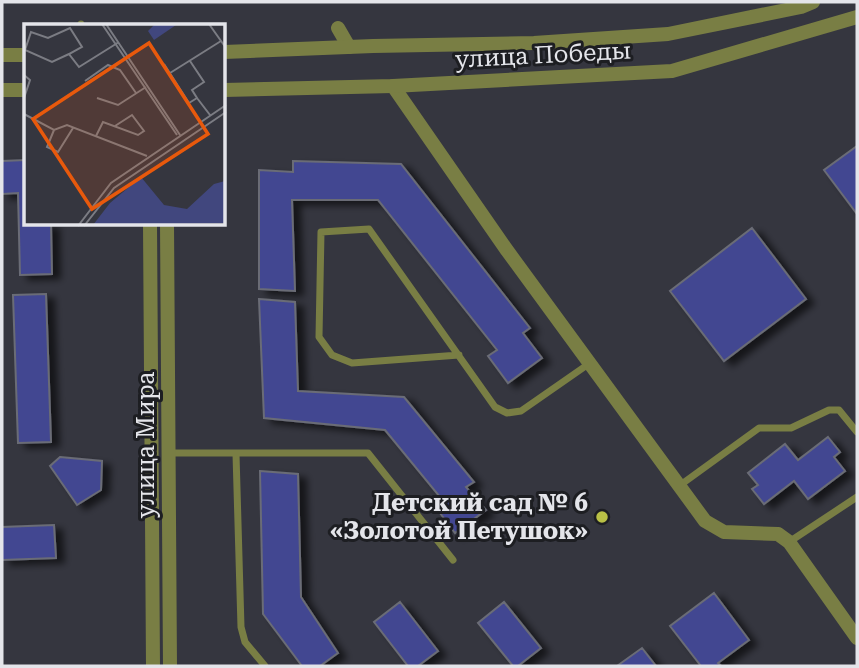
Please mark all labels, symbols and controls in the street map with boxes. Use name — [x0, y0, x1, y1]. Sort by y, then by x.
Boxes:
inset map — [24, 24, 226, 226]
street label: улица Победы — [454, 36, 632, 74]
street label: улица Мира — [132, 372, 160, 518]
place label: Детский сад № 6 «Золотой Петушок» — [330, 489, 588, 545]
marker: Детский сад № 6 «Золотой Петушок» — [594, 509, 610, 525]

